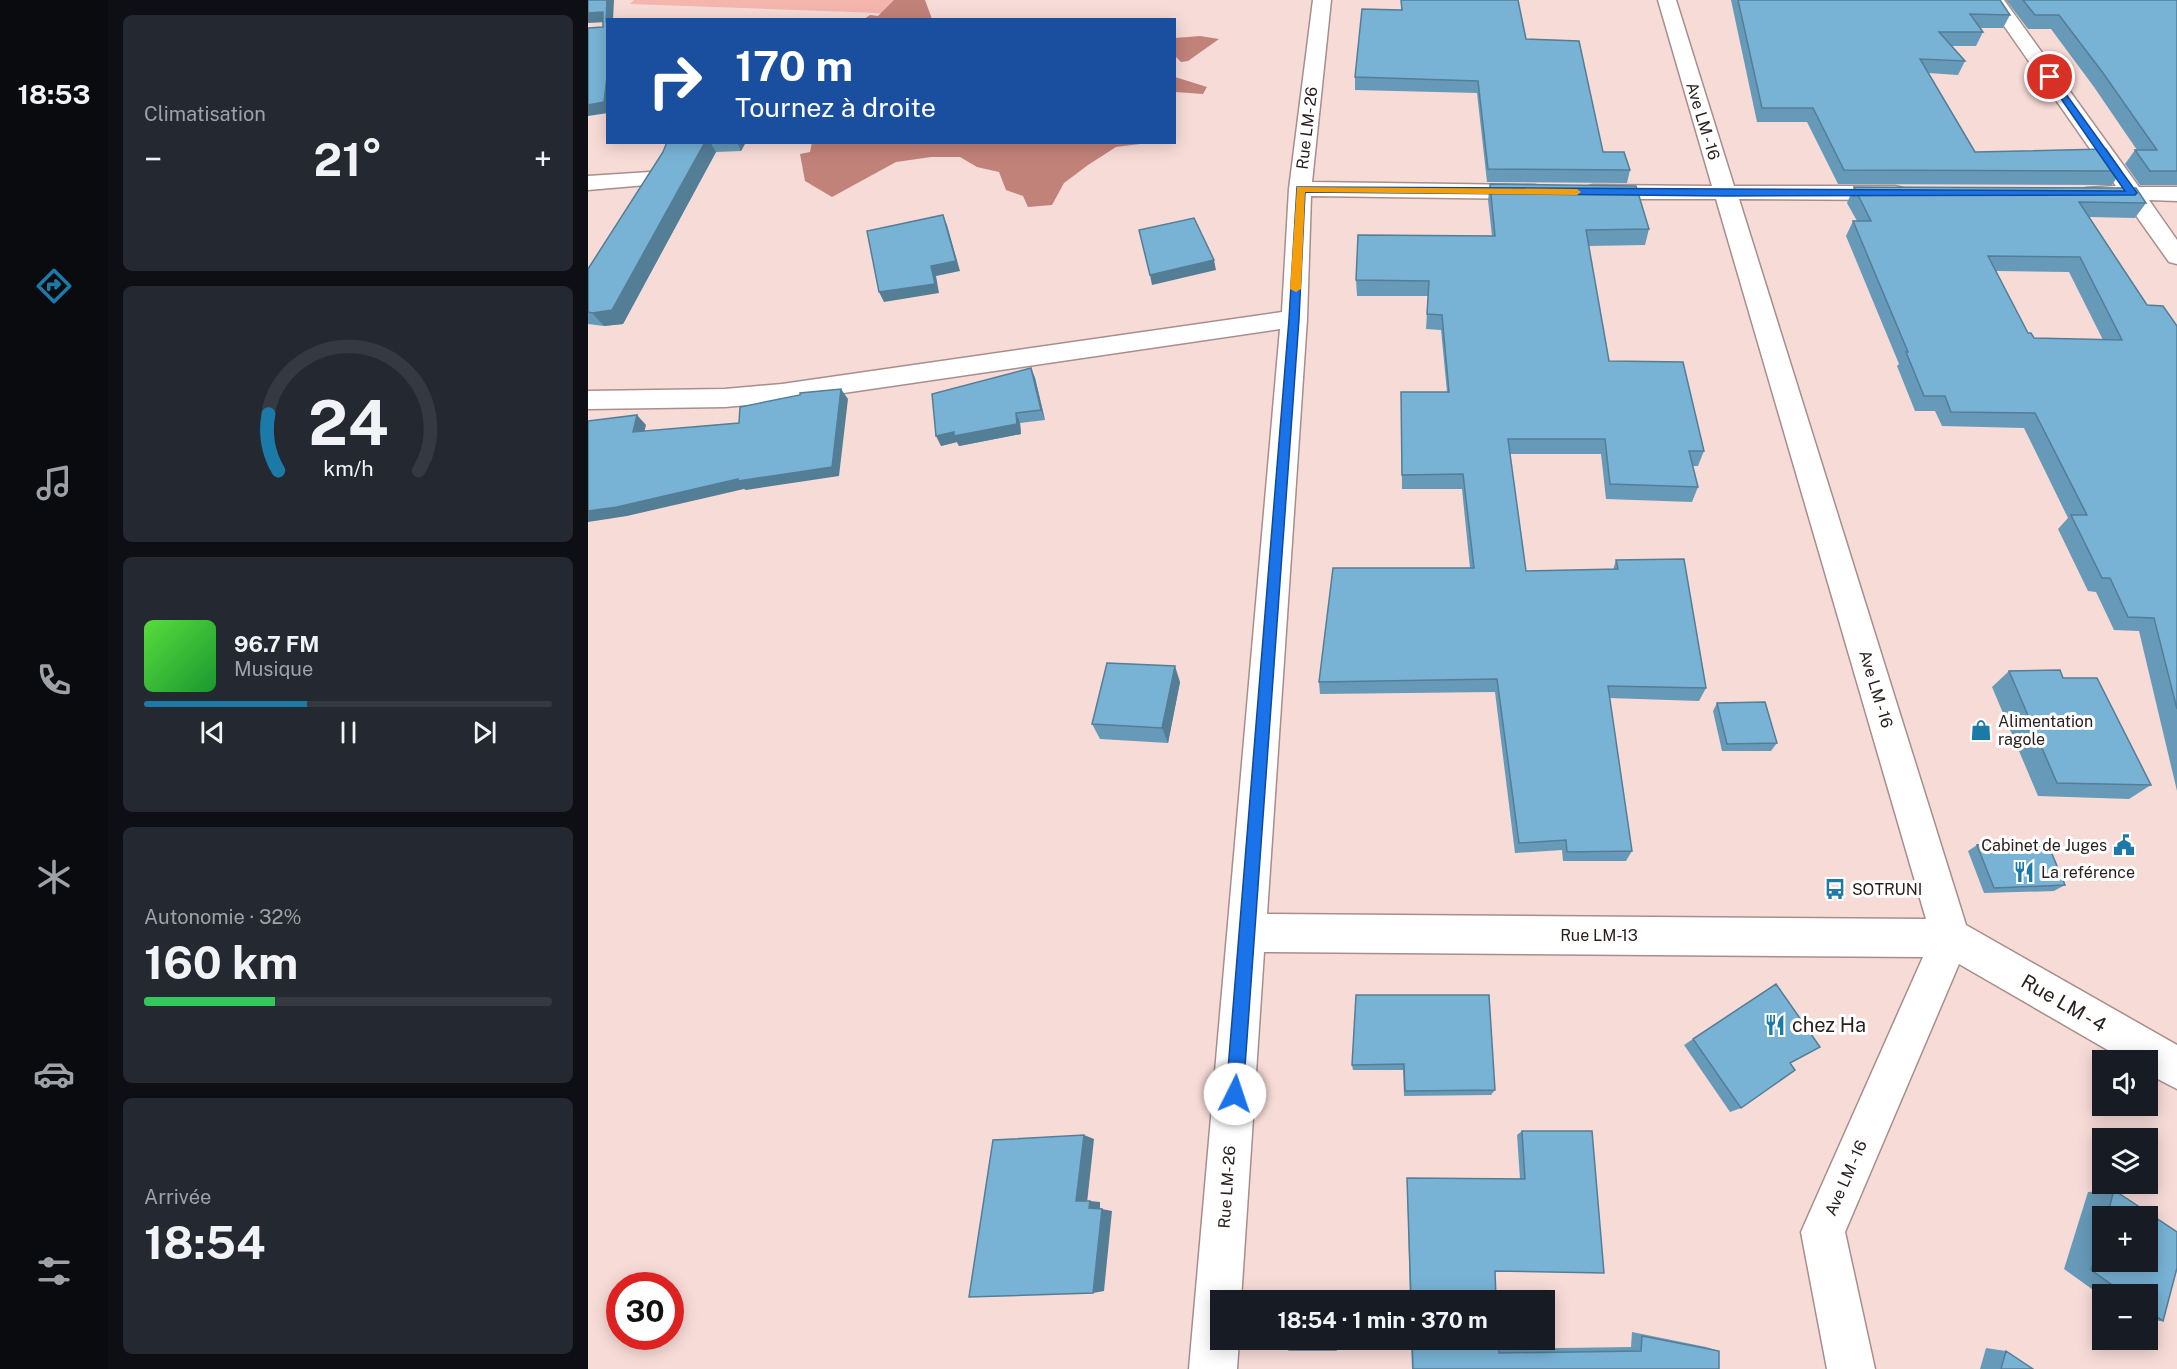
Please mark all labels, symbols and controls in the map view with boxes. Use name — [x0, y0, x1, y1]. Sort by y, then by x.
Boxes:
text: 170 m — [735, 41, 853, 90]
icon: right — [636, 42, 714, 120]
pin — [2024, 51, 2075, 102]
icon: arrive — [2033, 60, 2066, 93]
text: 18:53 — [17, 78, 91, 110]
street label: Ave LM - 16 — [1682, 80, 1724, 162]
street label: Rue LM- 26 — [1293, 86, 1321, 170]
text: Tournez à droite — [735, 91, 936, 123]
text: Climatisation — [144, 102, 266, 126]
text: 21° — [313, 133, 383, 186]
text: − — [144, 140, 162, 178]
text: + — [534, 140, 552, 178]
icon: directions — [33, 265, 75, 307]
text: 24 — [308, 386, 388, 459]
text: km/h — [323, 456, 373, 481]
icon: music — [33, 462, 75, 504]
text: 96.7 FM — [234, 631, 320, 657]
street label: Ave LM - 16 — [1855, 648, 1897, 730]
text: Musique — [234, 657, 313, 681]
icon: phone — [33, 659, 75, 701]
place label: Alimentation ragole — [1998, 712, 2093, 749]
icon: previous — [196, 716, 229, 749]
icon: pause — [332, 716, 365, 749]
icon: next — [468, 716, 501, 749]
shop icon: Alimentation ragole — [1969, 718, 1993, 742]
public building icon: Cabinet de Juges — [2112, 833, 2136, 857]
place label: Cabinet de Juges — [1981, 836, 2107, 855]
icon: climate — [33, 856, 75, 898]
restaurant icon: La reférence — [2012, 860, 2036, 884]
place label: La reférence — [2041, 863, 2135, 882]
bus stop icon: SOTRUNI — [1823, 877, 1847, 901]
place label: SOTRUNI — [1852, 880, 1922, 899]
text: Autonomie · 32% — [144, 905, 302, 929]
street label: Rue LM-13 — [1560, 926, 1638, 945]
text: 160 km — [144, 936, 298, 989]
street label: Rue LM - 4 — [2017, 969, 2111, 1037]
restaurant icon: chez Ha — [1763, 1013, 1787, 1037]
place label: chez Ha — [1792, 1013, 1866, 1037]
map controls — [2092, 1050, 2158, 1350]
button: sound — [2092, 1050, 2158, 1116]
icon: car — [33, 1053, 75, 1095]
position arrow — [1203, 1062, 1267, 1126]
button: layers — [2092, 1128, 2158, 1194]
street label: Ave LM - 16 — [1821, 1137, 1871, 1219]
street label: Rue LM- 26 — [1215, 1145, 1239, 1229]
text: Arrivée — [144, 1185, 211, 1209]
button: + — [2092, 1206, 2158, 1272]
text: 18:54 — [144, 1216, 265, 1269]
icon: filters — [33, 1250, 75, 1292]
speed limit sign: 30 — [606, 1272, 684, 1350]
button: − — [2092, 1284, 2158, 1350]
text: 18:54 · 1 min · 370 m — [1277, 1307, 1488, 1333]

